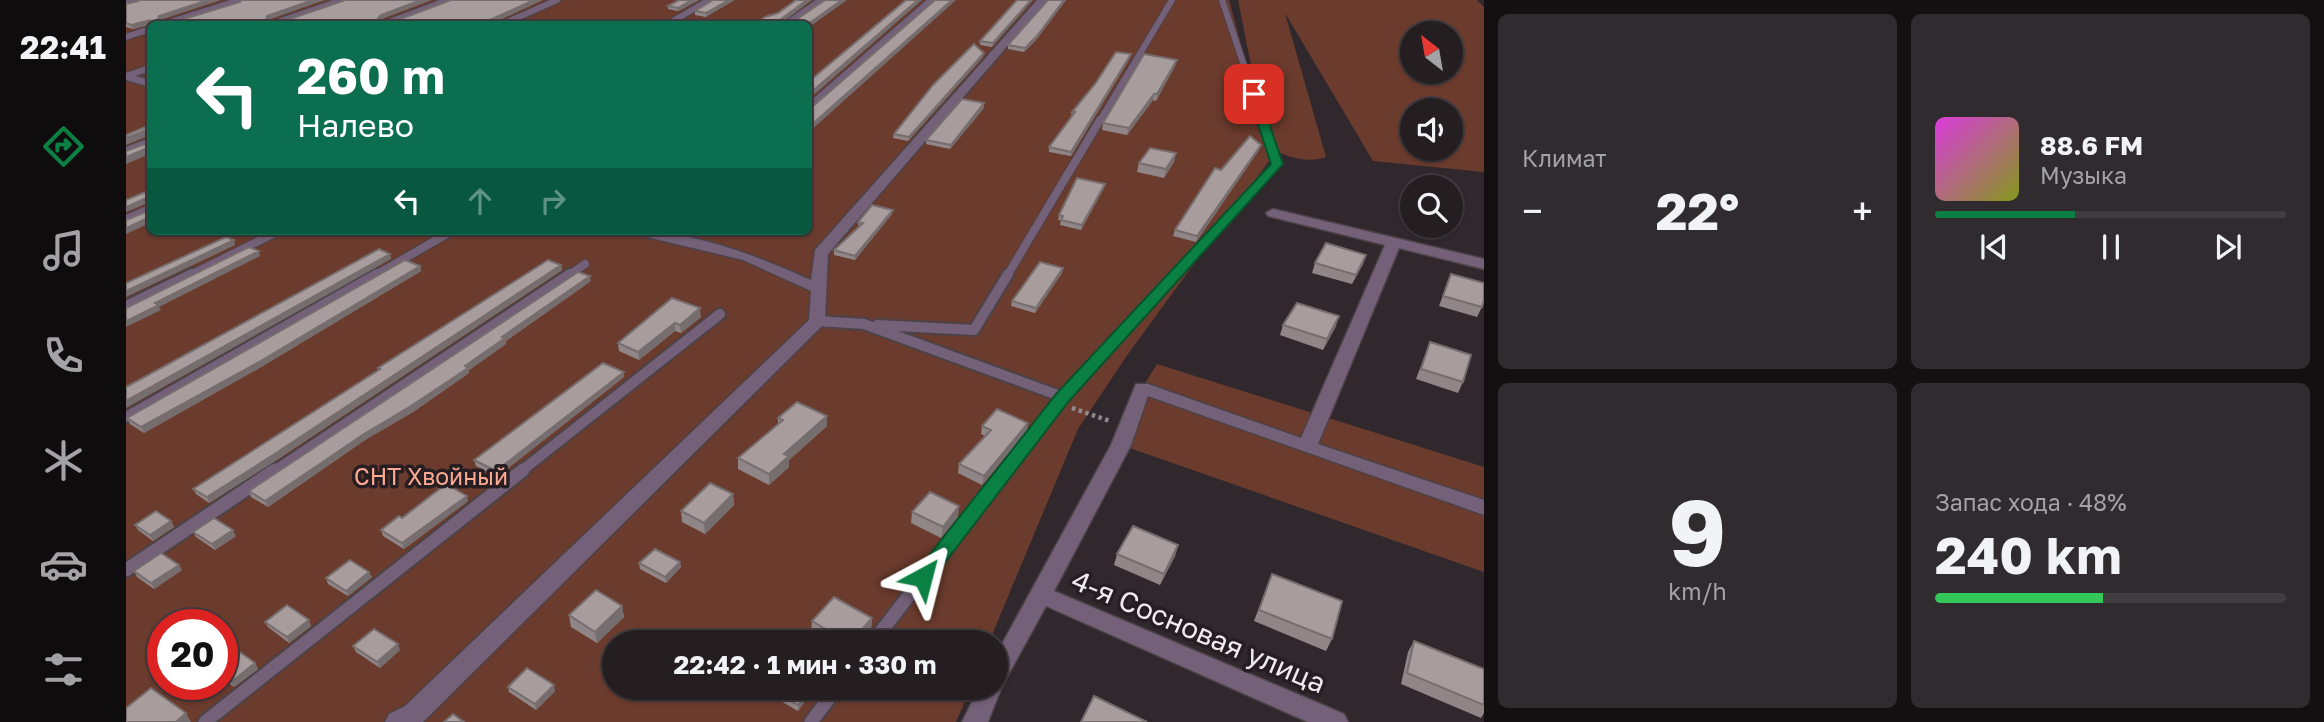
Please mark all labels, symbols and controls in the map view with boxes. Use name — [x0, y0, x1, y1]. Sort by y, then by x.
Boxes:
north arrow — [1400, 21, 1463, 84]
map controls — [1400, 21, 1463, 238]
text: 22:41 — [20, 28, 106, 66]
text: 260 m — [297, 46, 445, 105]
icon: left — [182, 49, 273, 140]
pin — [1224, 64, 1284, 124]
icon: arrive — [1235, 75, 1273, 113]
button: sound — [1400, 98, 1463, 161]
text: Налево — [297, 106, 414, 144]
icon: directions — [39, 122, 88, 171]
text: 88.6 FM — [2040, 130, 2143, 161]
text: Климат — [1522, 144, 1607, 172]
text: Музыка — [2040, 161, 2127, 189]
button: search — [1400, 175, 1463, 238]
text: 22° — [1656, 179, 1739, 241]
icon: left — [388, 182, 426, 220]
icon: ahead — [461, 182, 499, 220]
icon: right — [534, 182, 572, 220]
text: − — [1522, 188, 1543, 233]
text: + — [1852, 188, 1873, 233]
icon: music — [39, 226, 88, 275]
icon: previous — [1975, 228, 2013, 266]
icon: pause — [2092, 228, 2130, 266]
icon: next — [2209, 228, 2247, 266]
icon: phone — [39, 331, 88, 380]
icon: climate — [39, 436, 88, 485]
park label: СНТ Хвойный — [354, 462, 508, 490]
text: 9 — [1669, 477, 1726, 586]
text: Запас хода · 48% — [1935, 488, 2126, 516]
text: 240 km — [1935, 523, 2122, 585]
icon: car — [39, 540, 88, 589]
position arrow — [886, 540, 960, 614]
street label: 4-я Сосновая улица — [1067, 563, 1331, 699]
text: km/h — [1668, 577, 1727, 605]
speed limit sign: 20 — [147, 609, 238, 700]
icon: filters — [39, 645, 88, 694]
text: 22:42 · 1 мин · 330 m — [674, 649, 937, 680]

